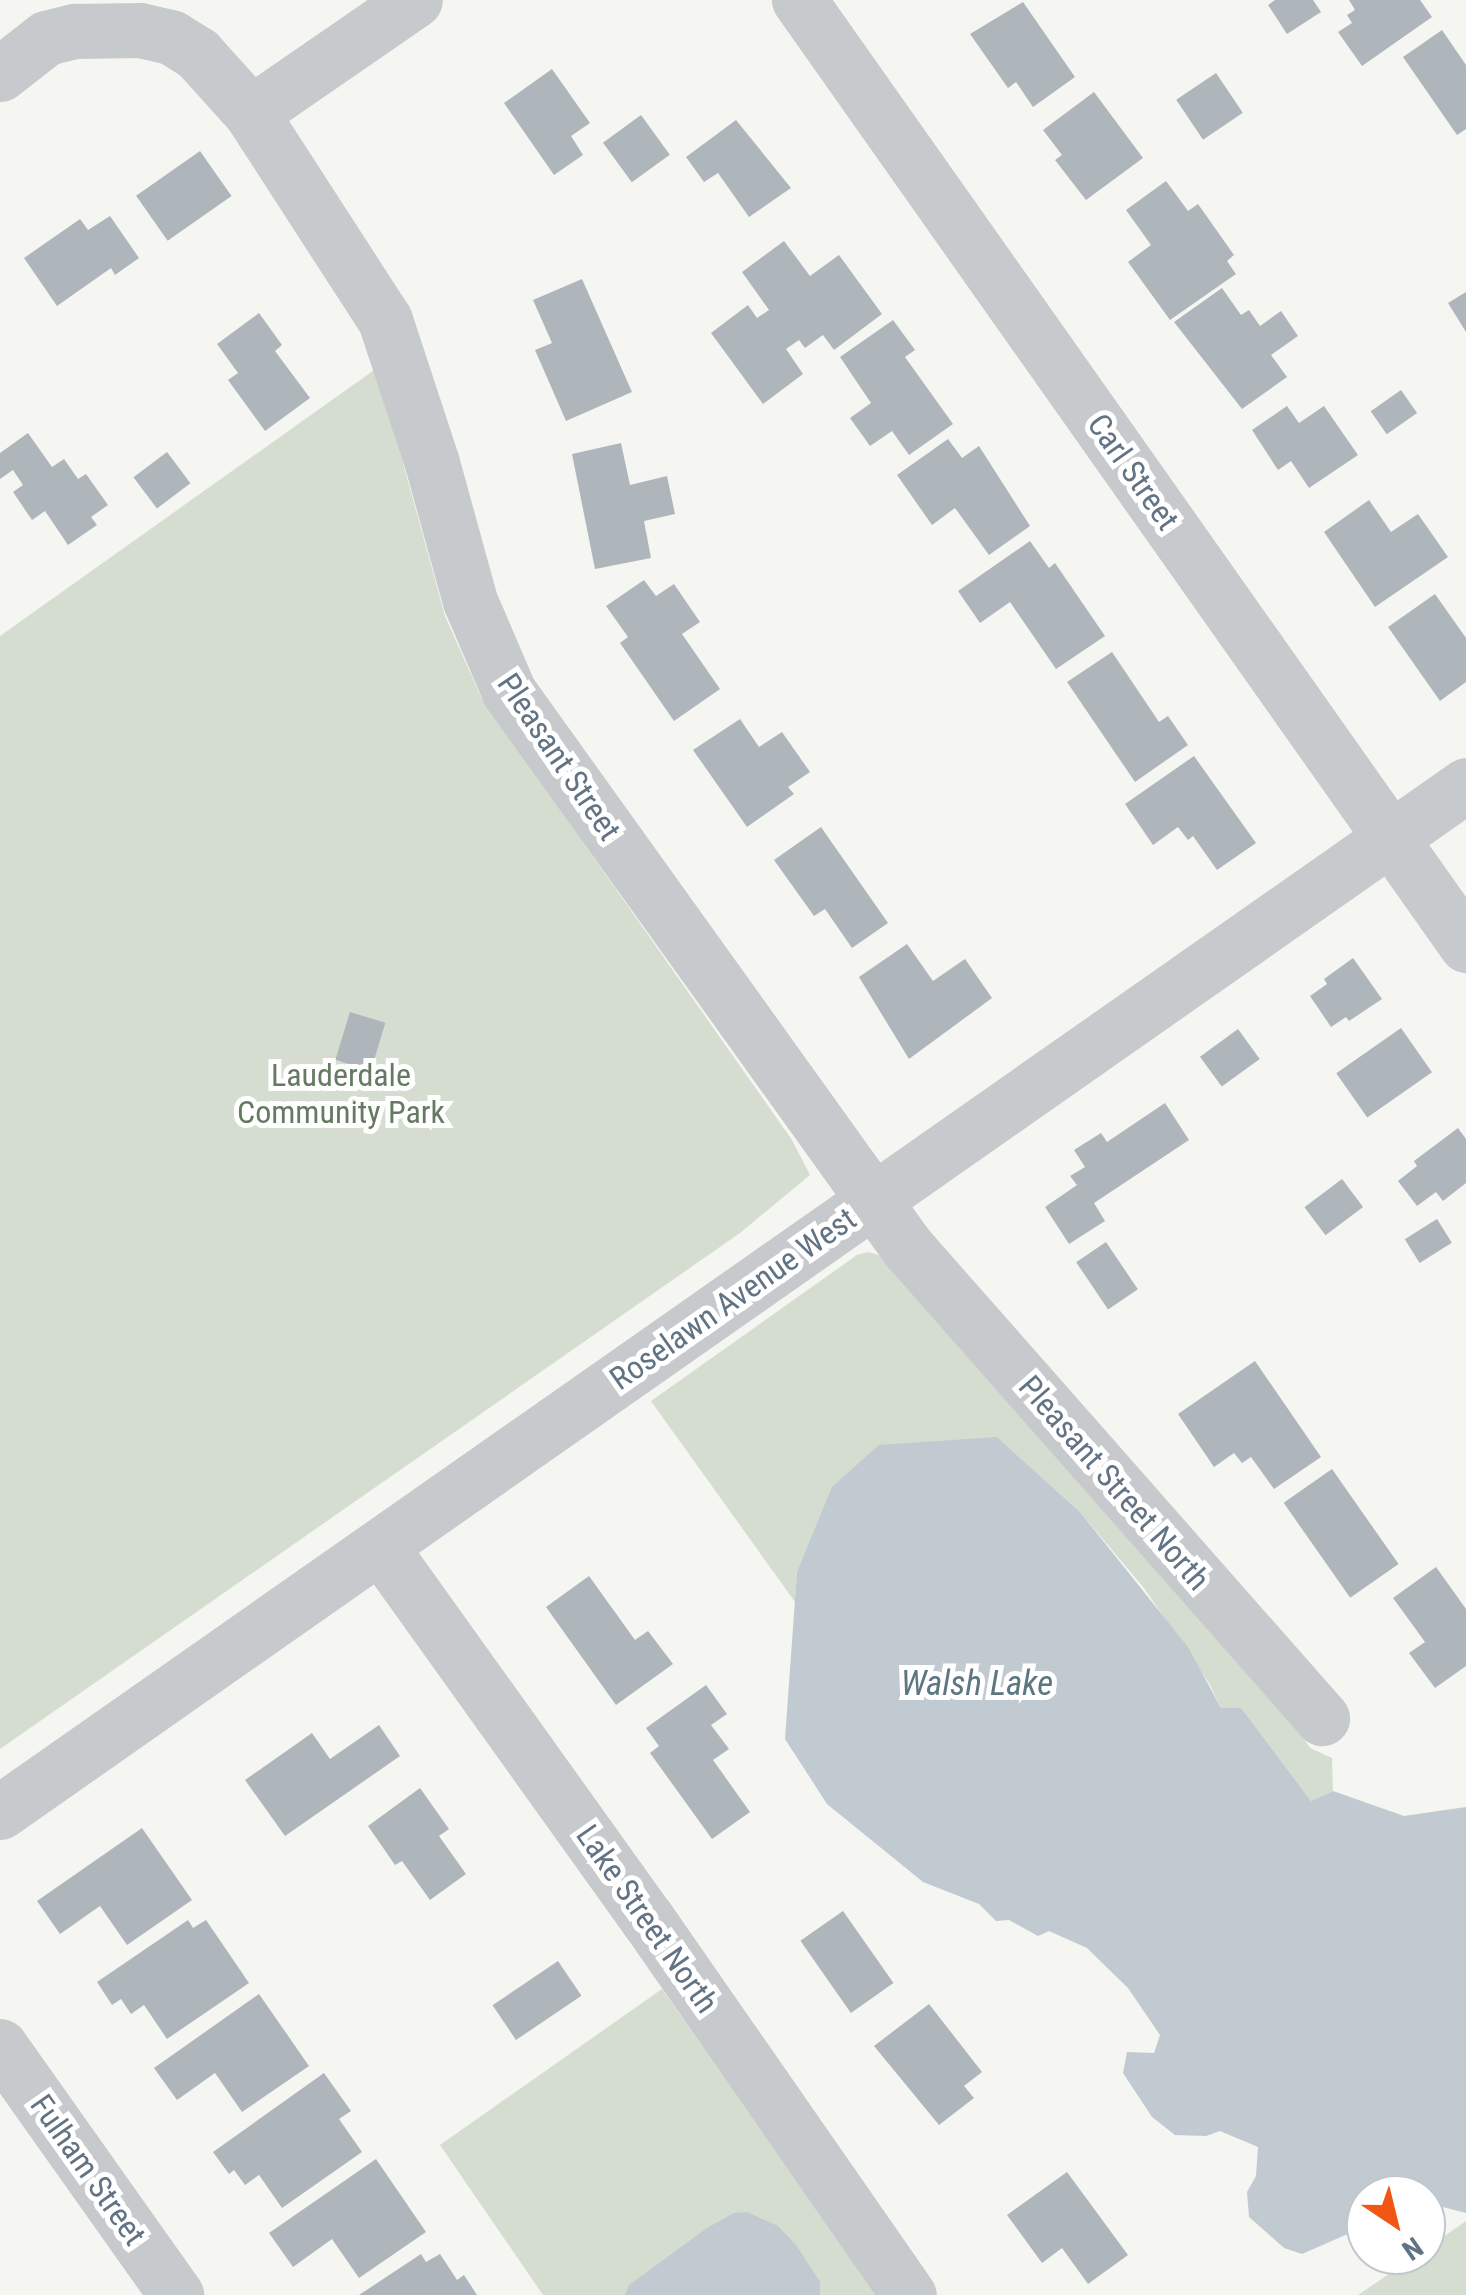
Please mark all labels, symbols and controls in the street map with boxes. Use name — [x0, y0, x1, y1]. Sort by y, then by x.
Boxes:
street label: Carl Street — [1079, 407, 1187, 537]
street label: Pleasant Street — [489, 666, 629, 848]
park label: Lauderdale Community Park — [237, 1057, 445, 1132]
street label: Roselawn Avenue West — [603, 1200, 863, 1398]
street label: Pleasant Street North — [1011, 1368, 1217, 1598]
water label: Walsh Lake — [901, 1663, 1053, 1705]
street label: Lake Street North — [568, 1818, 726, 2020]
street label: Fulham Street — [22, 2087, 154, 2253]
north arrow — [1346, 2175, 1446, 2275]
text: N — [1396, 2230, 1429, 2267]

